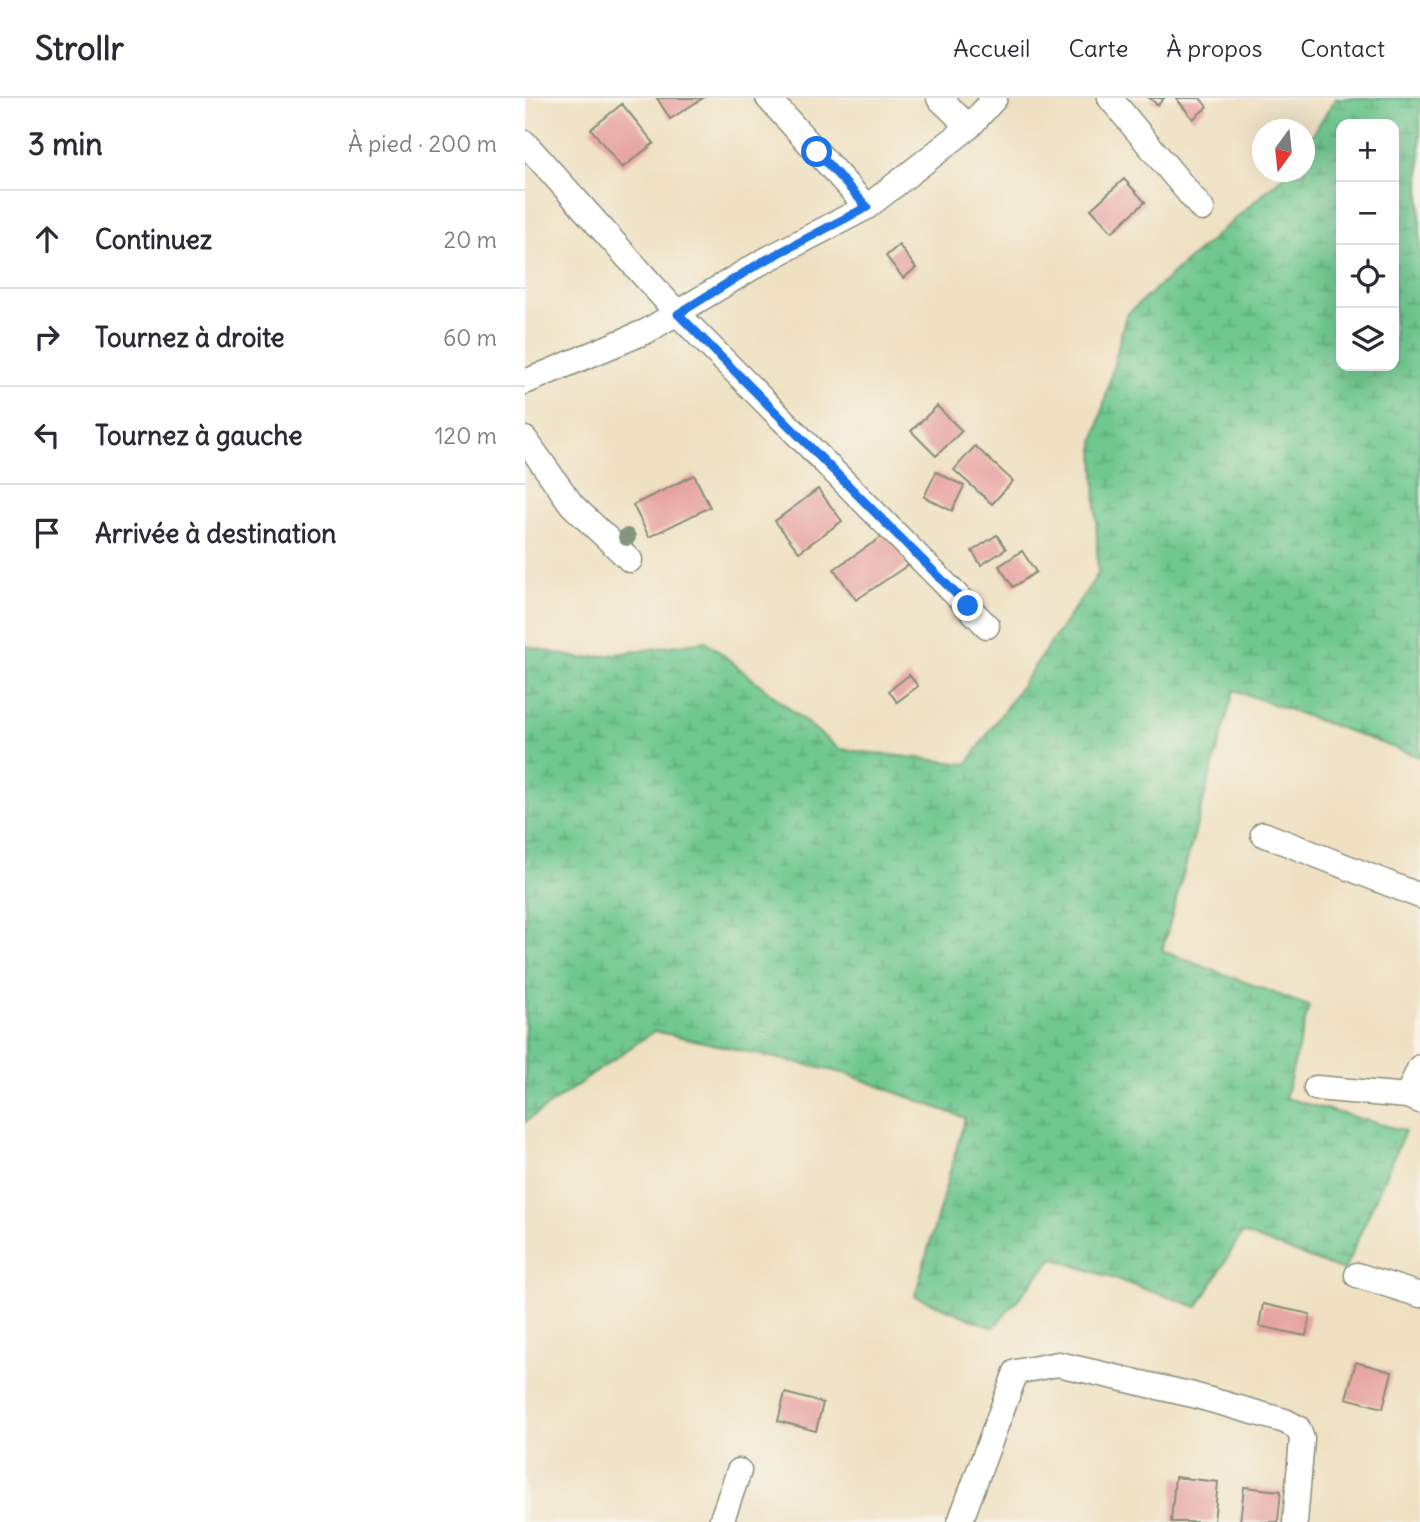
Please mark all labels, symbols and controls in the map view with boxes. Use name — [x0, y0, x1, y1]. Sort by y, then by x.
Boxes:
text: Strollr — [35, 27, 124, 69]
text: Accueil — [953, 33, 1030, 63]
text: Carte — [1068, 33, 1128, 63]
text: À propos — [1166, 33, 1262, 63]
text: Contact — [1300, 33, 1385, 63]
north arrow — [1252, 119, 1315, 182]
map controls — [1336, 119, 1399, 371]
button: + — [1336, 119, 1399, 182]
text: 3 min — [28, 125, 103, 163]
text: À pied · 200 m — [348, 129, 497, 158]
route start — [801, 136, 832, 167]
button: − — [1336, 182, 1399, 245]
icon: ahead — [28, 220, 66, 258]
text: Continuez — [95, 223, 212, 256]
text: 20 m — [444, 225, 497, 254]
button: locate — [1336, 245, 1399, 308]
button: layers — [1336, 308, 1399, 371]
icon: right — [28, 318, 66, 356]
text: Tournez à droite — [95, 321, 285, 354]
text: 60 m — [443, 323, 497, 352]
icon: left — [28, 416, 66, 454]
text: Tournez à gauche — [95, 419, 303, 452]
text: 120 m — [434, 421, 497, 450]
icon: arrive — [28, 514, 66, 552]
text: Arrivée à destination — [95, 517, 336, 550]
route end — [952, 590, 983, 621]

